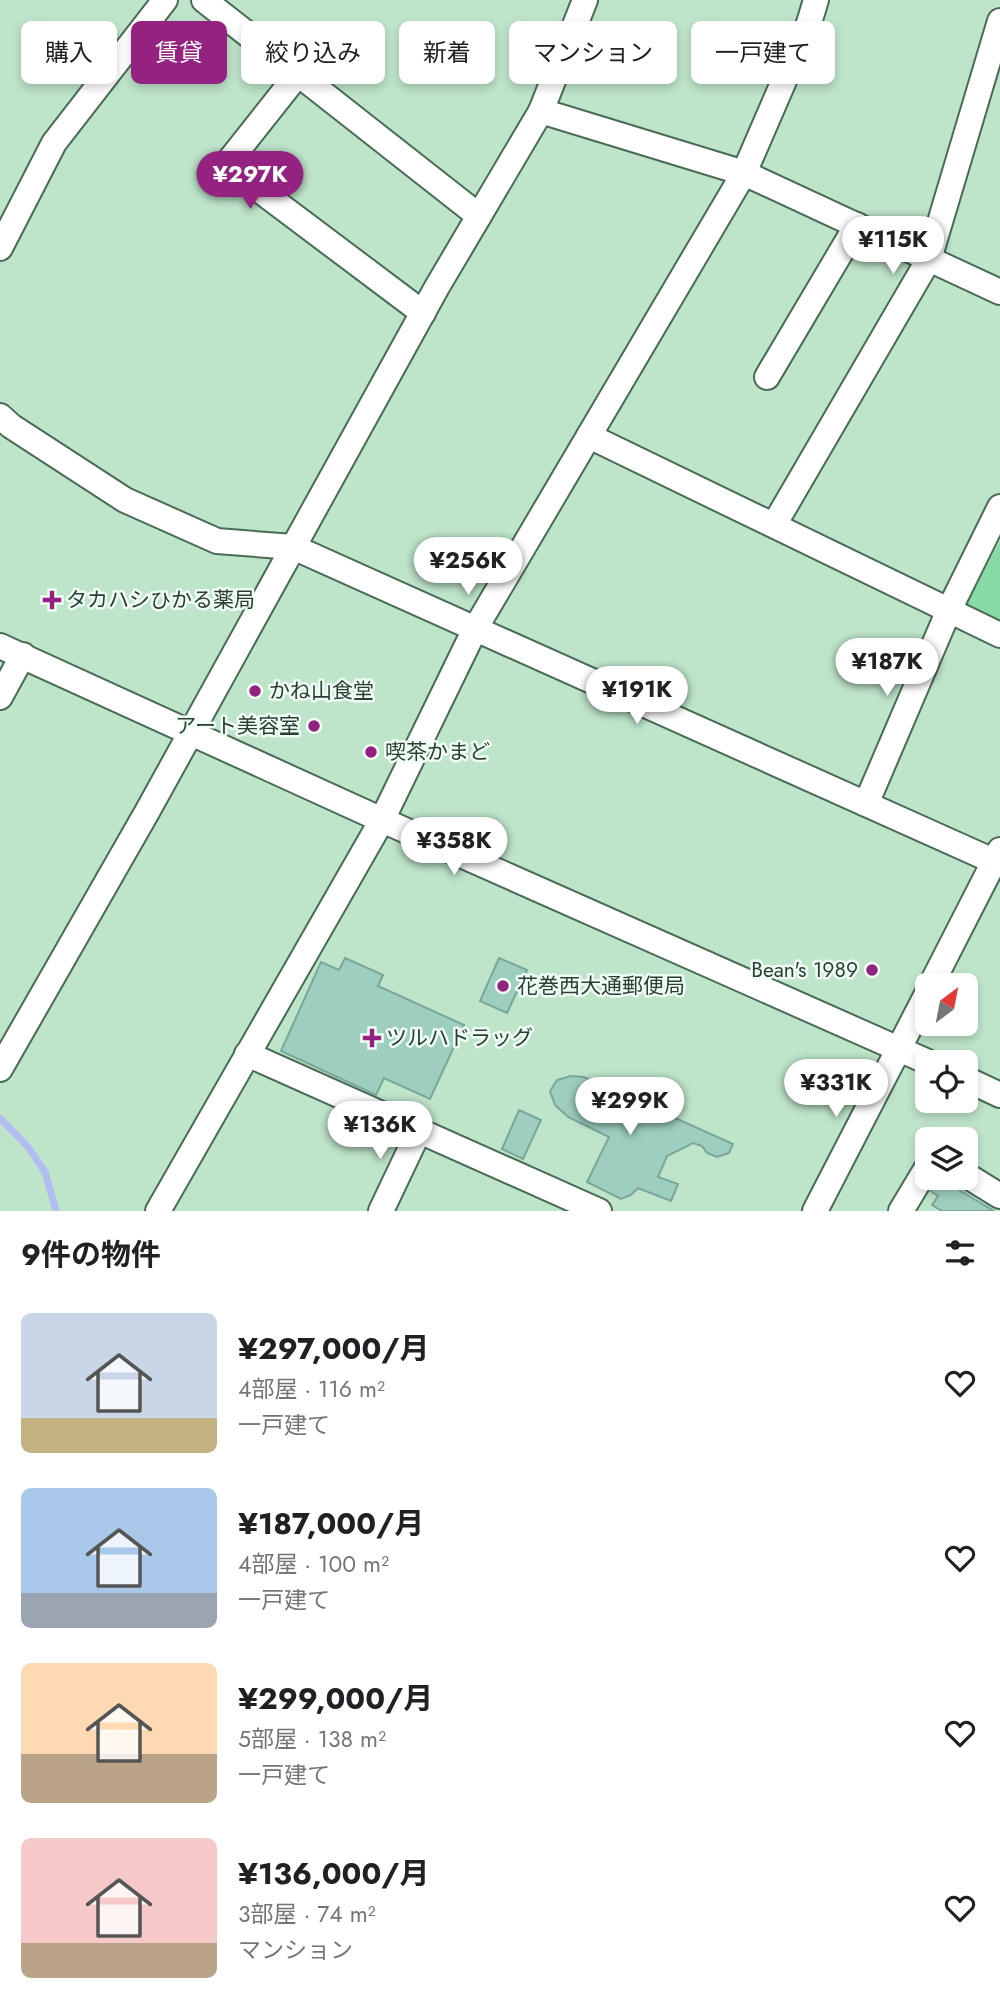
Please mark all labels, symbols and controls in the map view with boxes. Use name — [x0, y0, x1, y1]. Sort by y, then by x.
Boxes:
chip: 購入 — [21, 21, 117, 84]
chip: 賃貸 — [131, 21, 227, 84]
chip: 絞り込み — [241, 21, 385, 84]
chip: 新着 — [399, 21, 495, 84]
chip: マンション — [509, 21, 677, 84]
chip: 一戸建て — [691, 21, 835, 84]
pin: ¥297K — [201, 152, 299, 211]
text: ¥297K — [212, 157, 288, 191]
pin: ¥115K — [844, 216, 942, 276]
text: ¥115K — [858, 222, 928, 256]
pin: ¥256K — [419, 538, 517, 597]
text: ¥256K — [430, 543, 506, 577]
place label: タカハシひかる薬局 — [66, 585, 255, 615]
marker: タカハシひかる薬局 — [44, 592, 60, 608]
pin: ¥187K — [838, 638, 936, 698]
text: ¥187K — [851, 644, 923, 678]
pin: ¥191K — [588, 666, 686, 726]
text: ¥191K — [602, 672, 672, 706]
place label: かね山食堂 — [269, 676, 374, 706]
marker: かね山食堂 — [247, 683, 263, 699]
place label: アート美容室 — [175, 711, 300, 741]
marker: アート美容室 — [306, 718, 322, 734]
place label: 喫茶かまど — [385, 737, 490, 767]
marker: 喫茶かまど — [363, 744, 379, 760]
pin: ¥358K — [405, 818, 503, 877]
text: ¥358K — [416, 823, 492, 857]
place label: Bean's 1989 — [751, 955, 858, 985]
marker: Bean's 1989 — [864, 962, 880, 978]
place label: 花巻西大通郵便局 — [517, 971, 685, 1001]
north arrow — [915, 973, 978, 1036]
map controls — [915, 973, 978, 1190]
marker: 花巻西大通郵便局 — [495, 978, 511, 994]
place label: ツルハドラッグ — [386, 1023, 533, 1053]
marker: ツルハドラッグ — [364, 1030, 380, 1046]
button: locate — [915, 1050, 978, 1113]
pin: ¥331K — [787, 1060, 885, 1119]
text: ¥331K — [800, 1065, 872, 1099]
pin: ¥299K — [581, 1078, 679, 1137]
text: ¥299K — [591, 1083, 669, 1117]
pin: ¥136K — [331, 1102, 429, 1161]
text: ¥136K — [344, 1107, 416, 1141]
button: layers — [915, 1127, 978, 1190]
text: 9件の物件 — [21, 1233, 161, 1276]
icon: filters — [941, 1234, 979, 1272]
text: ¥297,000/月 — [238, 1327, 430, 1370]
icon: home — [77, 1341, 161, 1425]
icon: heart — [941, 1364, 979, 1402]
text: 4部屋 · 116 m² — [238, 1372, 385, 1406]
text: 一戸建て — [238, 1408, 330, 1442]
text: ¥187,000/月 — [238, 1502, 424, 1545]
icon: home — [77, 1516, 161, 1600]
icon: heart — [941, 1539, 979, 1577]
text: 4部屋 · 100 m² — [238, 1547, 389, 1581]
text: 一戸建て — [238, 1583, 330, 1617]
text: ¥299,000/月 — [238, 1677, 433, 1720]
icon: home — [77, 1691, 161, 1775]
icon: heart — [941, 1714, 979, 1752]
text: 5部屋 · 138 m² — [238, 1722, 386, 1756]
text: 一戸建て — [238, 1758, 330, 1792]
text: ¥136,000/月 — [238, 1852, 430, 1895]
icon: home — [77, 1866, 161, 1950]
icon: heart — [941, 1889, 979, 1927]
text: 3部屋 · 74 m² — [238, 1897, 376, 1931]
text: マンション — [238, 1933, 353, 1967]

